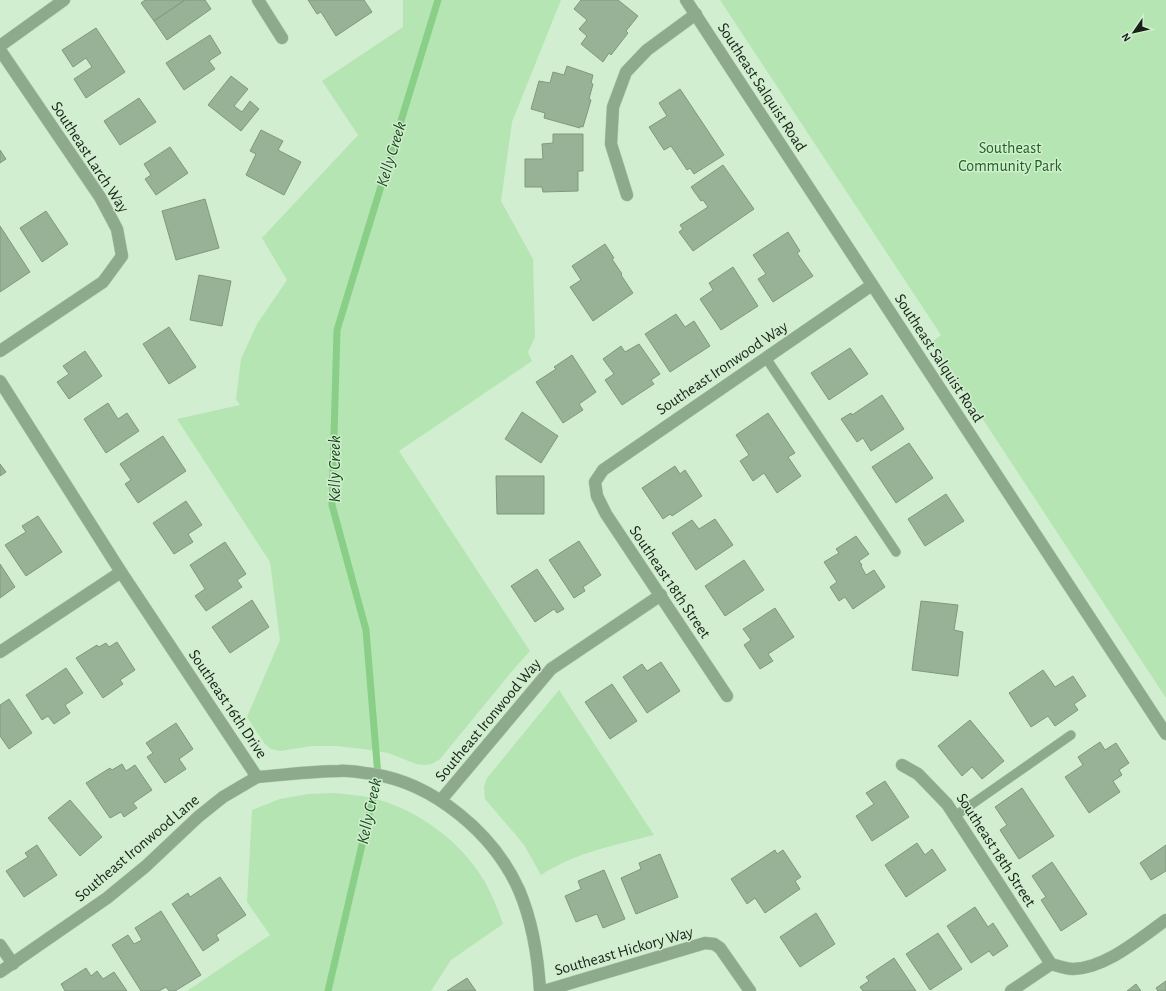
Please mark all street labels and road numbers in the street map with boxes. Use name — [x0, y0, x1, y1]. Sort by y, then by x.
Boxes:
street label: Southeast Salquist Road — [715, 20, 809, 154]
street label: Southeast Larch Way — [47, 99, 132, 216]
street label: Southeast Salquist Road — [892, 291, 986, 425]
street label: Southeast Ironwood Way — [653, 318, 791, 419]
street label: Southeast 18th Street — [626, 523, 714, 641]
street label: Southeast 16th Drive — [186, 647, 270, 761]
street label: Southeast Ironwood Way — [432, 655, 545, 785]
street label: Southeast 18th Street — [953, 790, 1039, 910]
street label: Southeast Ironwood Lane — [72, 791, 202, 905]
street label: Southeast Hickory Way — [553, 924, 695, 979]

